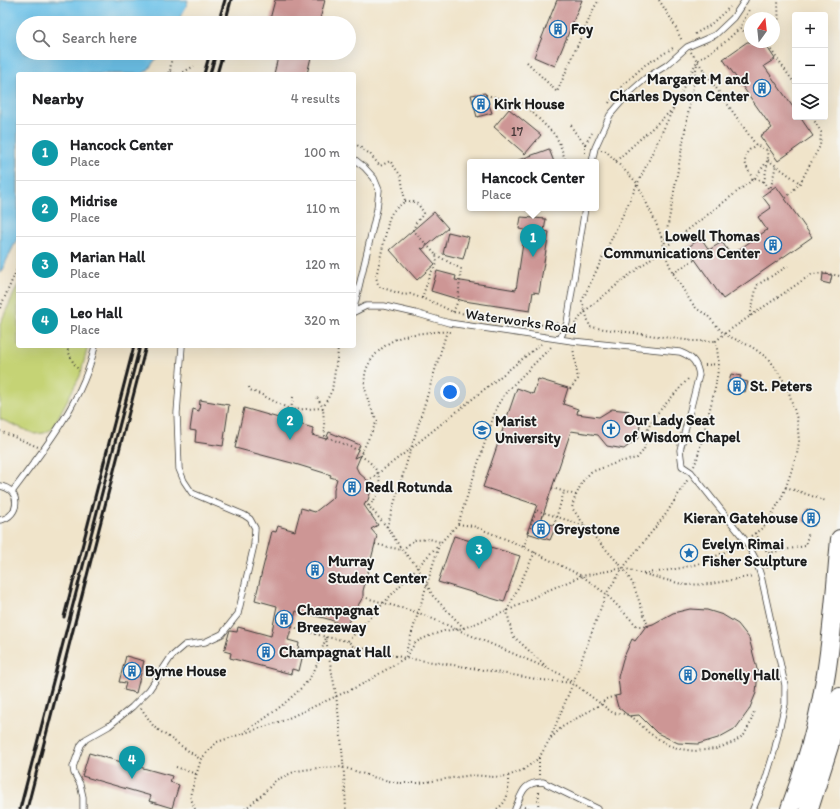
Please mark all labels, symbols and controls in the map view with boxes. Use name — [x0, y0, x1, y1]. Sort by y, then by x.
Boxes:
north arrow — [744, 12, 780, 48]
map controls — [792, 12, 828, 120]
button: + — [792, 12, 828, 48]
search box — [16, 16, 356, 60]
building icon: Foy — [548, 19, 568, 39]
place label: Foy — [571, 20, 594, 39]
icon: search — [30, 27, 52, 49]
text: Search here — [62, 29, 137, 47]
button: − — [792, 48, 828, 84]
place label: Margaret M and Charles Dyson Center — [610, 70, 750, 106]
building icon: Margaret M and Charles Dyson Center — [752, 78, 772, 98]
button: layers — [792, 84, 828, 120]
text: Nearby — [32, 88, 84, 108]
text: 4 results — [291, 91, 340, 106]
building icon: Kirk House — [471, 94, 491, 114]
place label: Kirk House — [494, 95, 565, 113]
house number: 17 — [511, 124, 524, 139]
text: Hancock Center — [70, 136, 173, 154]
text: 1 — [42, 145, 48, 160]
text: 100 m — [304, 145, 340, 160]
text: Place — [70, 154, 100, 169]
popup — [467, 159, 599, 211]
text: Hancock Center — [482, 169, 584, 187]
text: Place — [482, 187, 512, 202]
text: Midrise — [70, 192, 117, 210]
text: 2 — [42, 201, 48, 216]
text: 110 m — [306, 201, 340, 216]
text: Place — [70, 210, 100, 225]
pin: 1 — [520, 224, 546, 257]
place label: Lowell Thomas Communications Center — [603, 227, 761, 262]
building icon: Lowell Thomas Communications Center — [763, 235, 783, 255]
text: Marian Hall — [70, 248, 145, 266]
text: 3 — [41, 257, 49, 272]
text: 120 m — [305, 257, 340, 272]
text: Place — [70, 266, 100, 281]
text: Leo Hall — [70, 304, 122, 322]
street label: Waterworks Road — [464, 304, 579, 338]
text: 4 — [41, 313, 49, 328]
text: 320 m — [304, 313, 340, 328]
text: Place — [70, 322, 100, 337]
building icon: St. Peters — [727, 376, 747, 396]
place label: St. Peters — [750, 377, 813, 395]
your location — [440, 382, 460, 402]
pin: 2 — [277, 407, 303, 440]
place label: Our Lady Seat of Wisdom Chapel — [624, 411, 741, 447]
place label: Marist University — [495, 412, 561, 448]
church icon: Our Lady Seat of Wisdom Chapel — [601, 419, 621, 439]
school or university icon: Marist University — [472, 420, 492, 440]
building icon: Redl Rotunda — [342, 477, 362, 497]
place label: Redl Rotunda — [365, 478, 452, 496]
building icon: Kieran Gatehouse — [801, 508, 821, 528]
place label: Kieran Gatehouse — [684, 509, 798, 527]
building icon: Greystone — [531, 519, 551, 539]
place label: Greystone — [554, 520, 620, 539]
place label: Evelyn Rimai Fisher Sculpture — [702, 535, 807, 571]
pin: 3 — [466, 536, 492, 569]
place icon: Evelyn Rimai Fisher Sculpture — [679, 543, 699, 563]
place label: Murray Student Center — [328, 552, 428, 587]
building icon: Murray Student Center — [305, 560, 325, 580]
place label: Champagnat Breezeway — [297, 601, 379, 637]
building icon: Champagnat Breezeway — [274, 609, 294, 629]
building icon: Champagnat Hall — [256, 642, 276, 662]
place label: Champagnat Hall — [279, 643, 392, 662]
building icon: Byrne House — [122, 661, 142, 681]
place label: Byrne House — [145, 662, 227, 681]
building icon: Donelly Hall — [678, 665, 698, 685]
place label: Donelly Hall — [701, 666, 781, 685]
pin: 4 — [119, 746, 145, 779]

